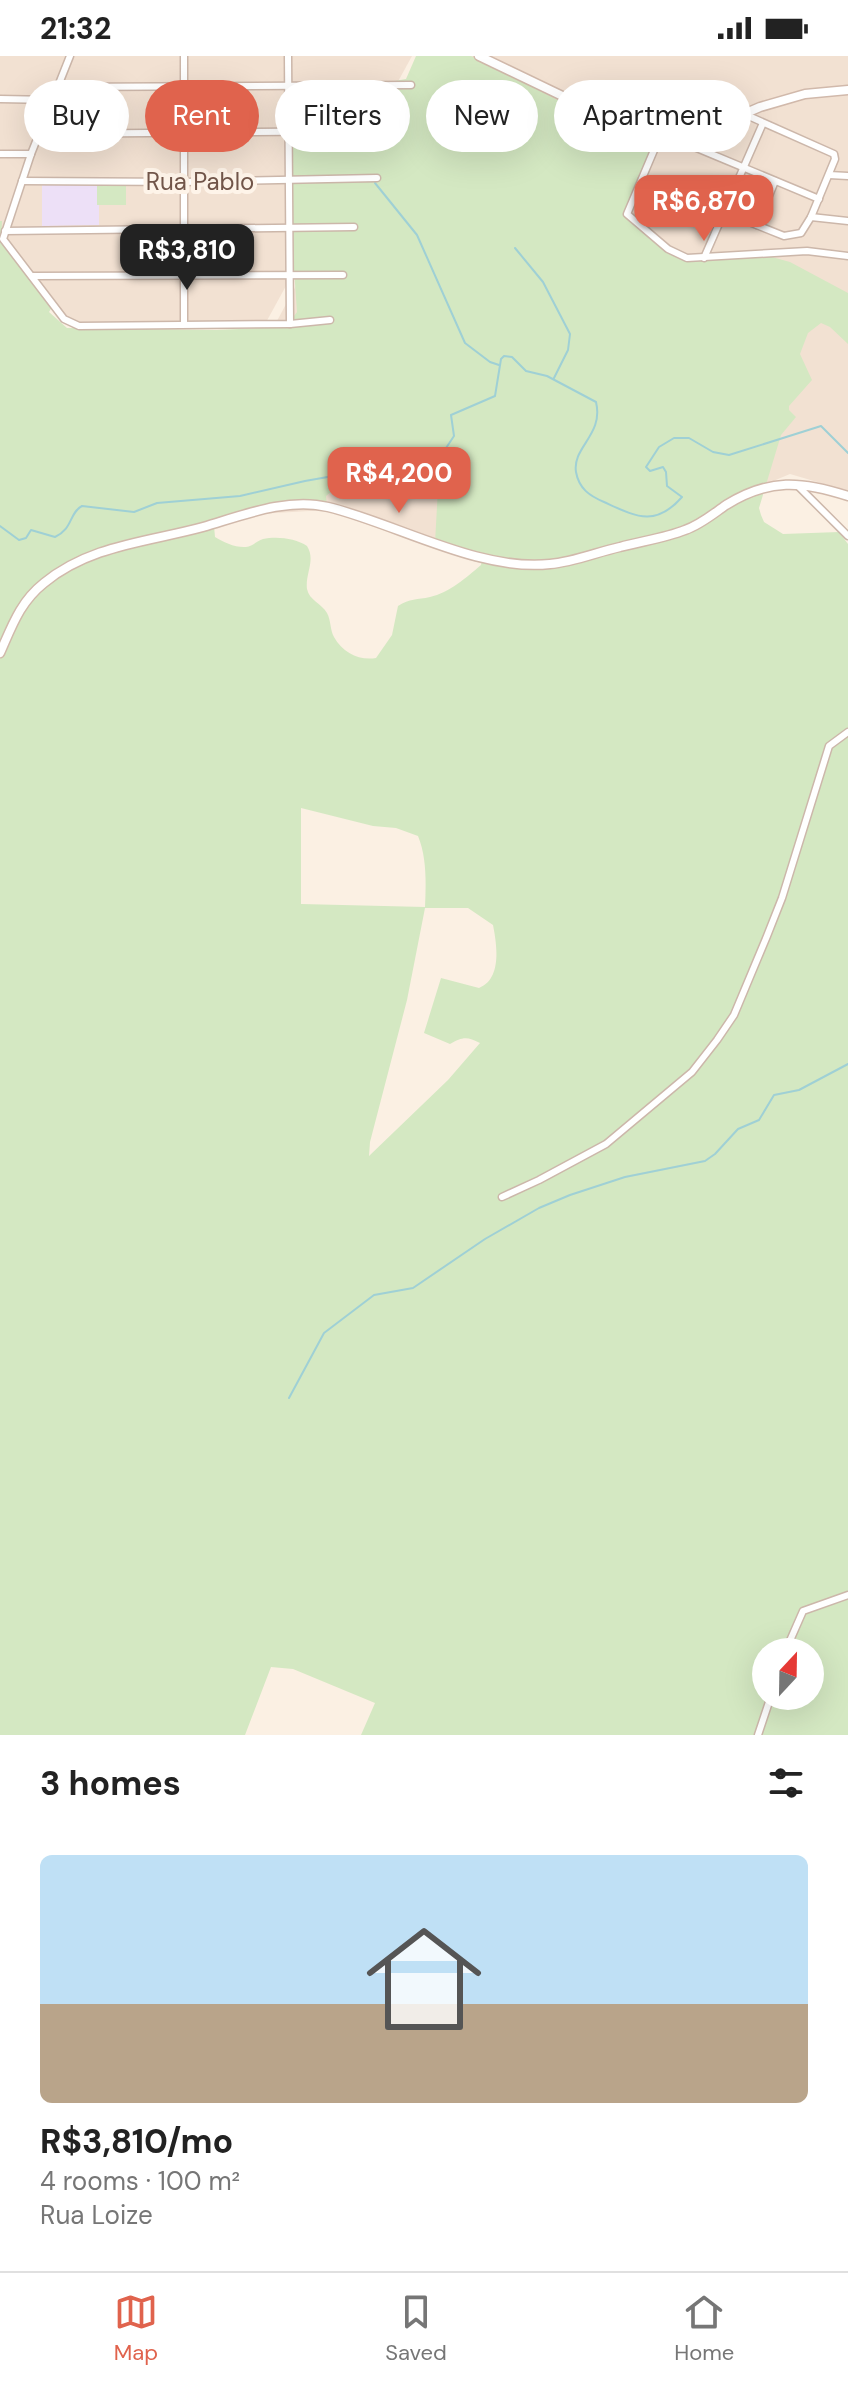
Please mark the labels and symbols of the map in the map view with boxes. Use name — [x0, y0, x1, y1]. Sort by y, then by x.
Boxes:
street label: Rua Pablo — [146, 166, 254, 197]
pin: R$6,870 — [630, 175, 778, 243]
pin: R$3,810 — [113, 224, 261, 292]
pin: R$4,200 — [325, 447, 473, 515]
north arrow — [752, 1638, 824, 1710]

